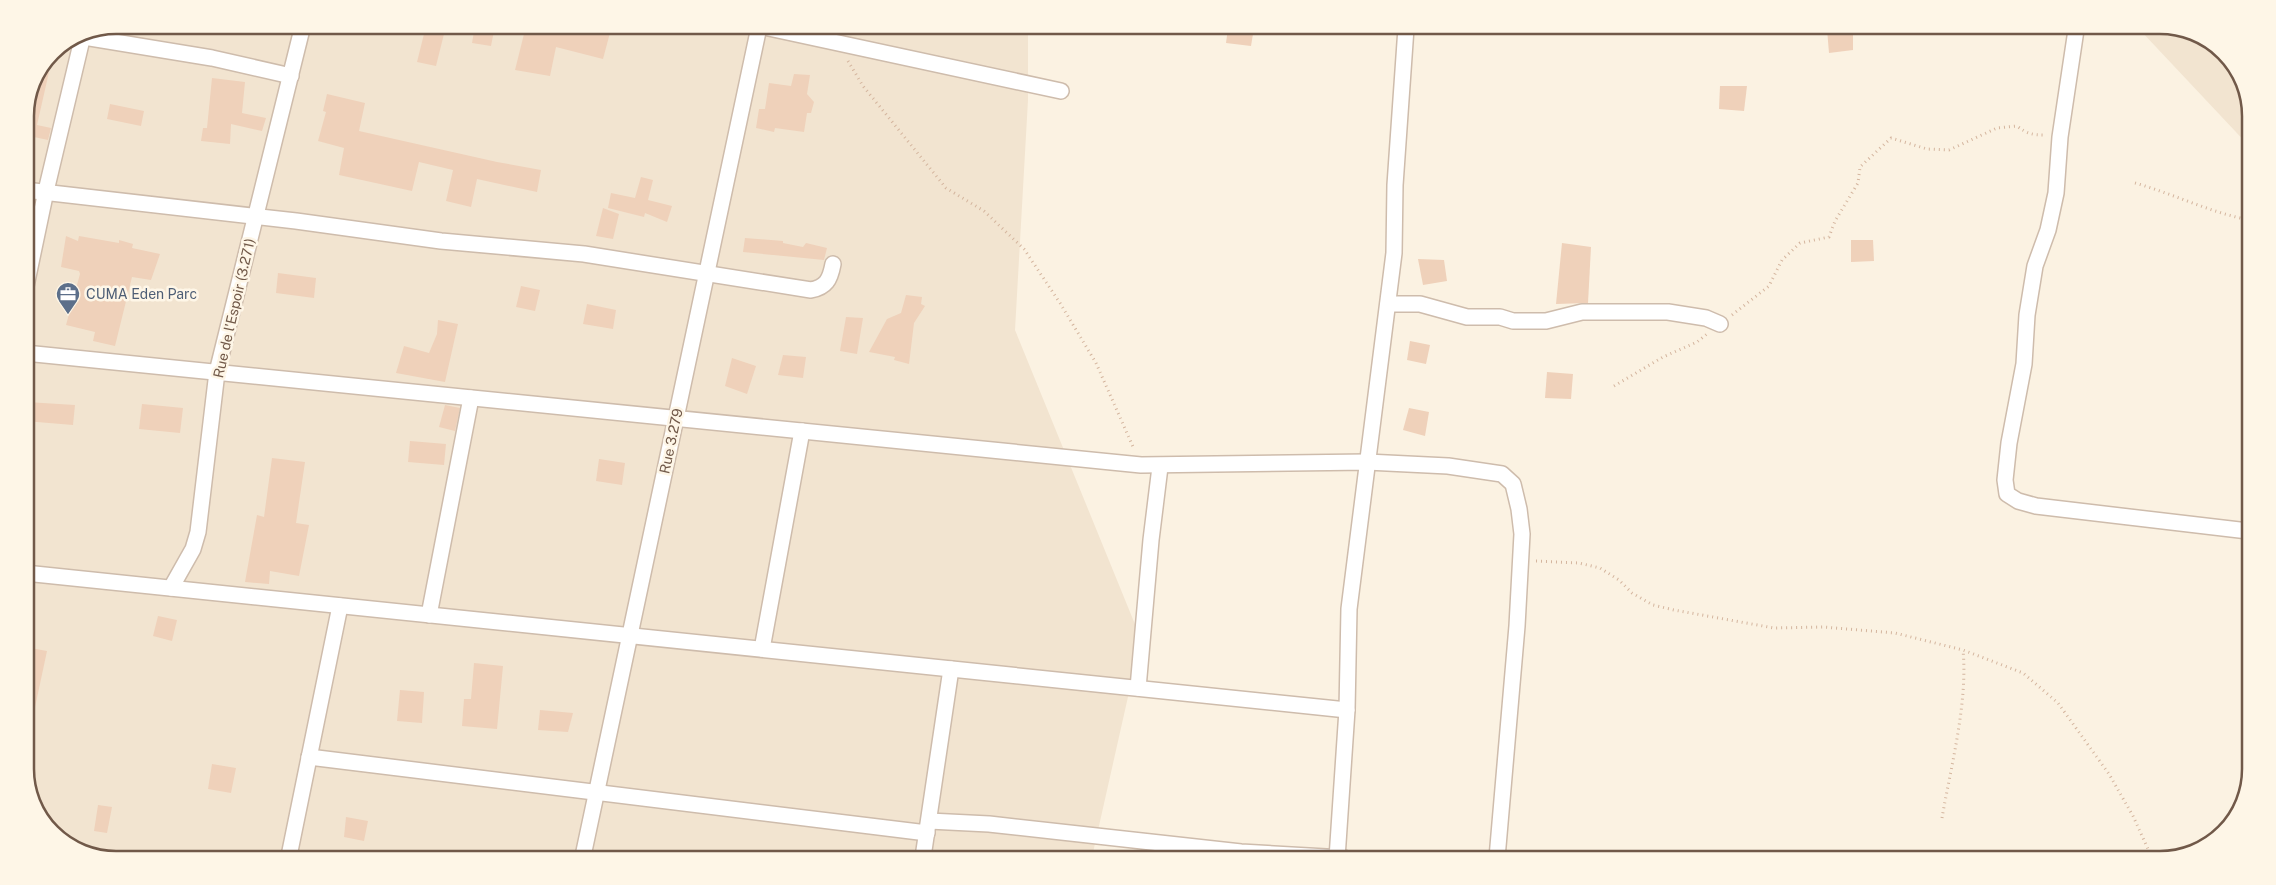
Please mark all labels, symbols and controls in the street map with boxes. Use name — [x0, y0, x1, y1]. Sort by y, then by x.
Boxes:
street label: Rue de l'Espoir (3.271) — [210, 236, 258, 380]
office icon: CUMA Eden Parc — [55, 281, 81, 315]
place label: CUMA Eden Parc — [86, 286, 197, 302]
street label: Rue 3.279 — [656, 407, 686, 475]

